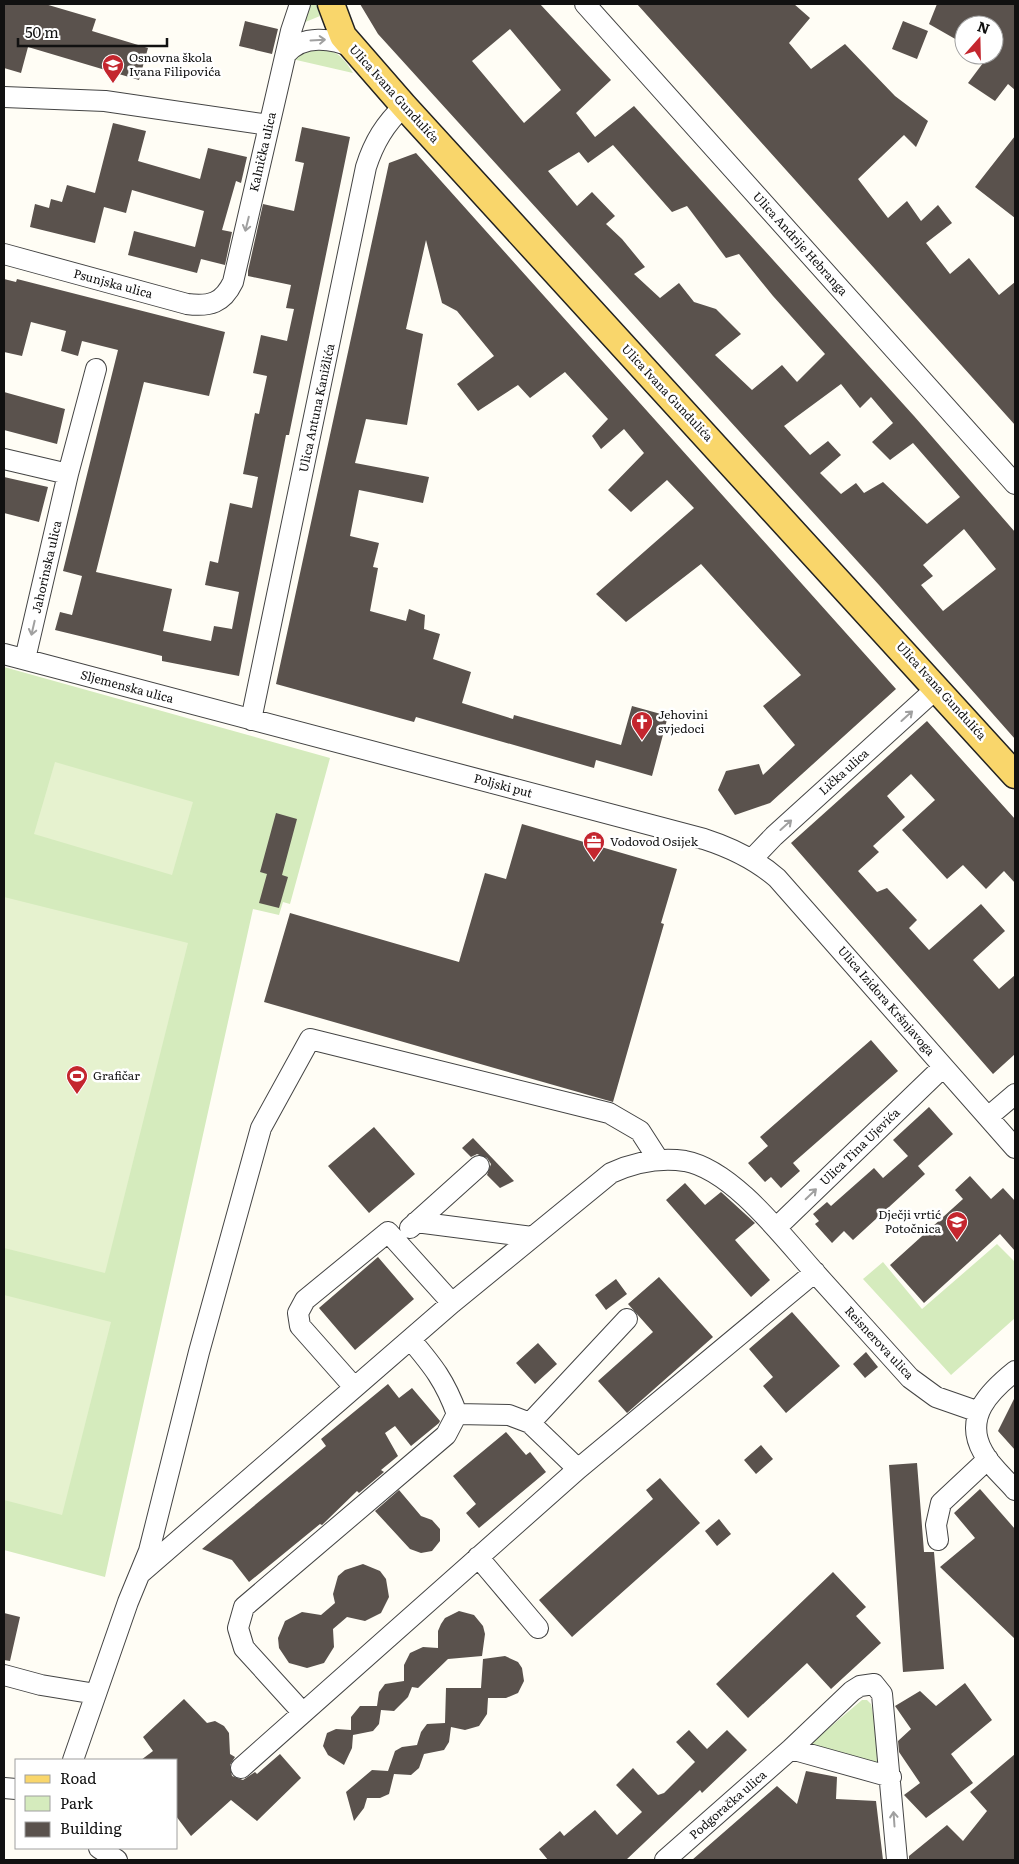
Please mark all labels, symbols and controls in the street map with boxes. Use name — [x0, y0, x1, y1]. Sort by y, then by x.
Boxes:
scale bar — [18, 15, 166, 47]
north arrow — [954, 15, 1004, 65]
text: N — [975, 15, 993, 38]
text: 50 m — [25, 20, 59, 43]
one-way arrow — [310, 36, 326, 45]
street label: Ulica Ivana Gundulića — [346, 40, 444, 147]
place label: Osnovna škola Ivana Filipovića — [129, 48, 221, 80]
school or university icon: Osnovna škola Ivana Filipovića — [101, 53, 125, 84]
street label: Kalnička ulica — [244, 110, 280, 193]
street label: Ulica Andrije Hebranga — [749, 187, 853, 300]
one-way arrow — [242, 215, 251, 231]
street label: Psunjska ulica — [72, 264, 155, 302]
street label: Ulica Ivana Gundulića — [618, 340, 718, 445]
street label: Ulica Antuna Kanižlića — [294, 341, 339, 474]
street label: Jahorinska ulica — [27, 518, 66, 615]
one-way arrow — [28, 619, 37, 635]
street label: Ulica Ivana Gundulića — [893, 637, 991, 744]
street label: Sljemenska ulica — [79, 665, 176, 707]
place label: Jehovini svjedoci — [658, 705, 708, 737]
church icon: Jehovini svjedoci — [630, 710, 654, 741]
one-way arrow — [900, 710, 913, 722]
street label: Lička ulica — [814, 744, 873, 799]
street label: Poljski put — [472, 769, 535, 802]
one-way arrow — [780, 819, 793, 831]
office icon: Vodovod Osijek — [582, 830, 606, 861]
place label: Vodovod Osijek — [610, 832, 699, 850]
street label: Ulica Izidora Kršnjavoga — [834, 941, 940, 1060]
sports icon: Grafičar — [65, 1064, 89, 1095]
place label: Grafičar — [93, 1066, 140, 1084]
street label: Ulica Tina Ujevića — [815, 1103, 904, 1189]
one-way arrow — [805, 1188, 817, 1200]
place label: Dječji vrtić Potočnica — [878, 1205, 942, 1237]
school or university icon: Dječji vrtić Potočnica — [945, 1210, 969, 1241]
street label: Reisnerova ulica — [841, 1302, 919, 1383]
legend — [15, 1759, 178, 1849]
street label: Podgoračka ulica — [685, 1765, 770, 1843]
text: Road — [60, 1766, 96, 1789]
text: Park — [60, 1791, 94, 1814]
one-way arrow — [889, 1811, 898, 1827]
text: Building — [60, 1816, 122, 1839]

